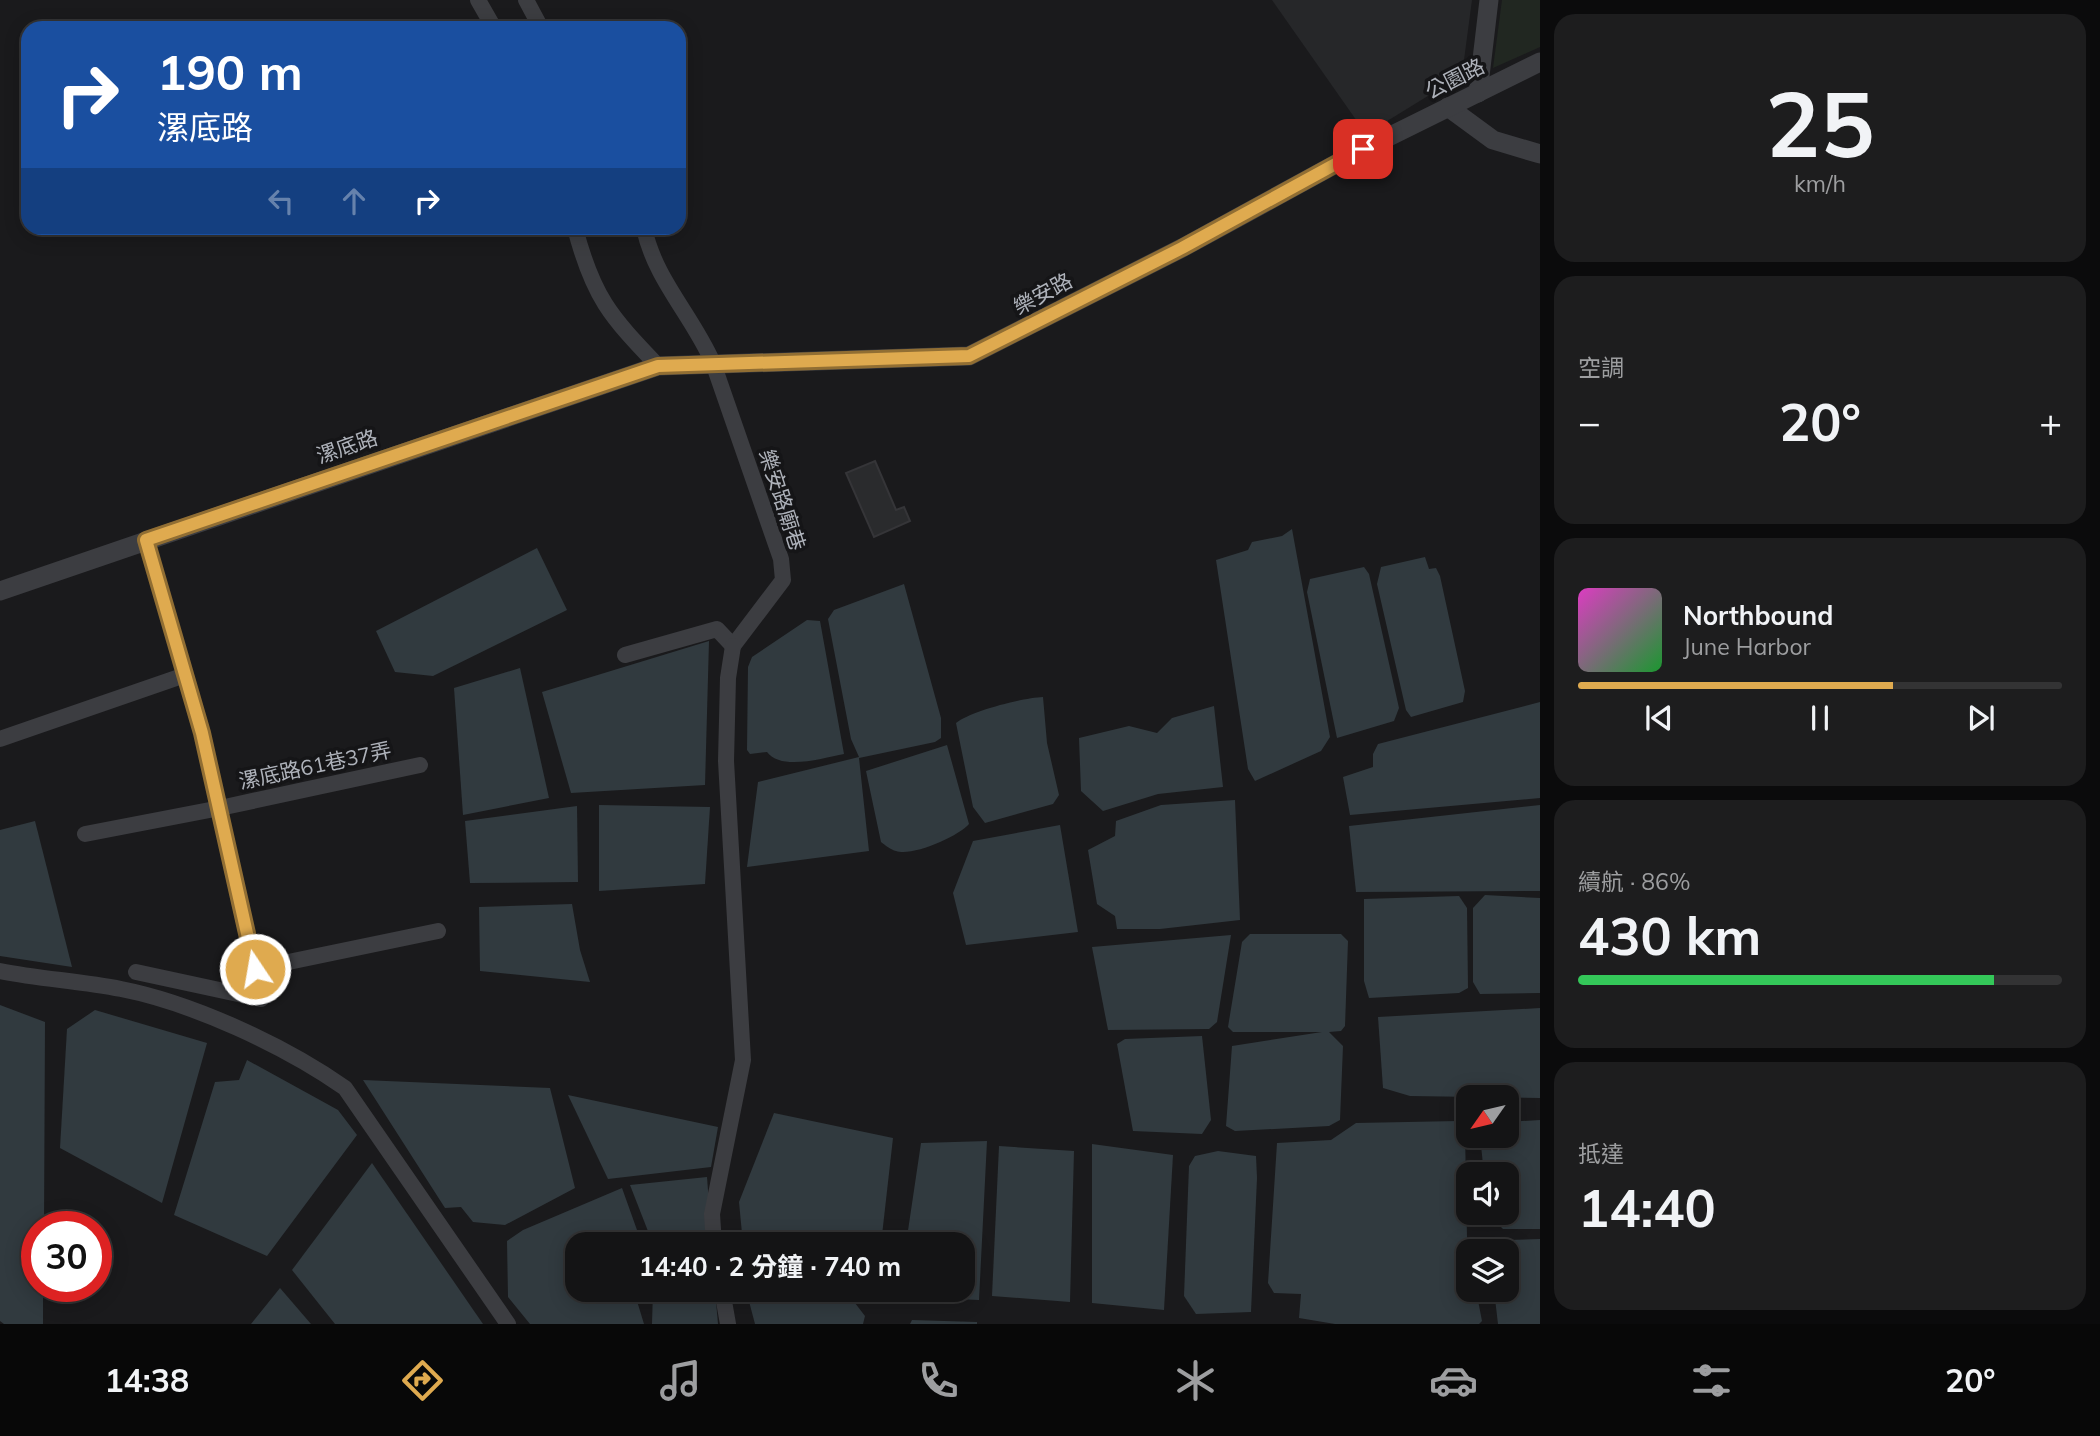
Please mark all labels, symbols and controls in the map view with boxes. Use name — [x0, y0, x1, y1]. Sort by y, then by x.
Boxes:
text: 190 m — [157, 41, 303, 102]
icon: right — [42, 49, 133, 140]
street label: 公園路 — [1421, 52, 1489, 104]
text: 25 — [1765, 66, 1875, 180]
text: 漯底路 — [157, 107, 253, 147]
pin — [1333, 119, 1393, 179]
icon: arrive — [1344, 130, 1382, 168]
text: km/h — [1794, 169, 1846, 198]
icon: left — [262, 182, 300, 220]
icon: ahead — [335, 182, 373, 220]
icon: right — [408, 182, 446, 220]
street label: 樂安路 — [1009, 267, 1076, 319]
text: 空調 — [1578, 353, 1624, 382]
text: 20° — [1779, 389, 1861, 454]
text: − — [1578, 398, 1601, 446]
text: + — [2039, 398, 2062, 446]
street label: 漯底路 — [313, 424, 381, 469]
street label: 樂安路廟巷 — [754, 446, 812, 554]
text: Northbound — [1683, 599, 1833, 632]
text: June Harbor — [1683, 632, 1811, 661]
icon: previous — [1640, 699, 1678, 737]
icon: pause — [1801, 699, 1839, 737]
icon: next — [1962, 699, 2000, 737]
street label: 漯底路61巷37弄 — [236, 736, 394, 794]
text: 續航 · 86% — [1578, 867, 1690, 896]
text: 430 km — [1578, 903, 1761, 968]
position arrow — [218, 932, 292, 1006]
north arrow — [1456, 1085, 1519, 1148]
map controls — [1456, 1085, 1519, 1302]
text: 抵達 — [1578, 1139, 1624, 1168]
button: sound — [1456, 1162, 1519, 1225]
text: 14:40 — [1578, 1175, 1716, 1240]
speed limit sign: 30 — [21, 1211, 112, 1302]
button: layers — [1456, 1239, 1519, 1302]
text: 14:40 · 2 分鐘 · 740 m — [639, 1250, 901, 1283]
icon: directions — [398, 1356, 447, 1405]
icon: music — [656, 1356, 705, 1405]
icon: phone — [914, 1356, 963, 1405]
icon: climate — [1171, 1356, 1220, 1405]
icon: car — [1429, 1356, 1478, 1405]
icon: filters — [1687, 1356, 1736, 1405]
text: 14:38 — [104, 1360, 189, 1400]
text: 20° — [1945, 1360, 1995, 1400]

